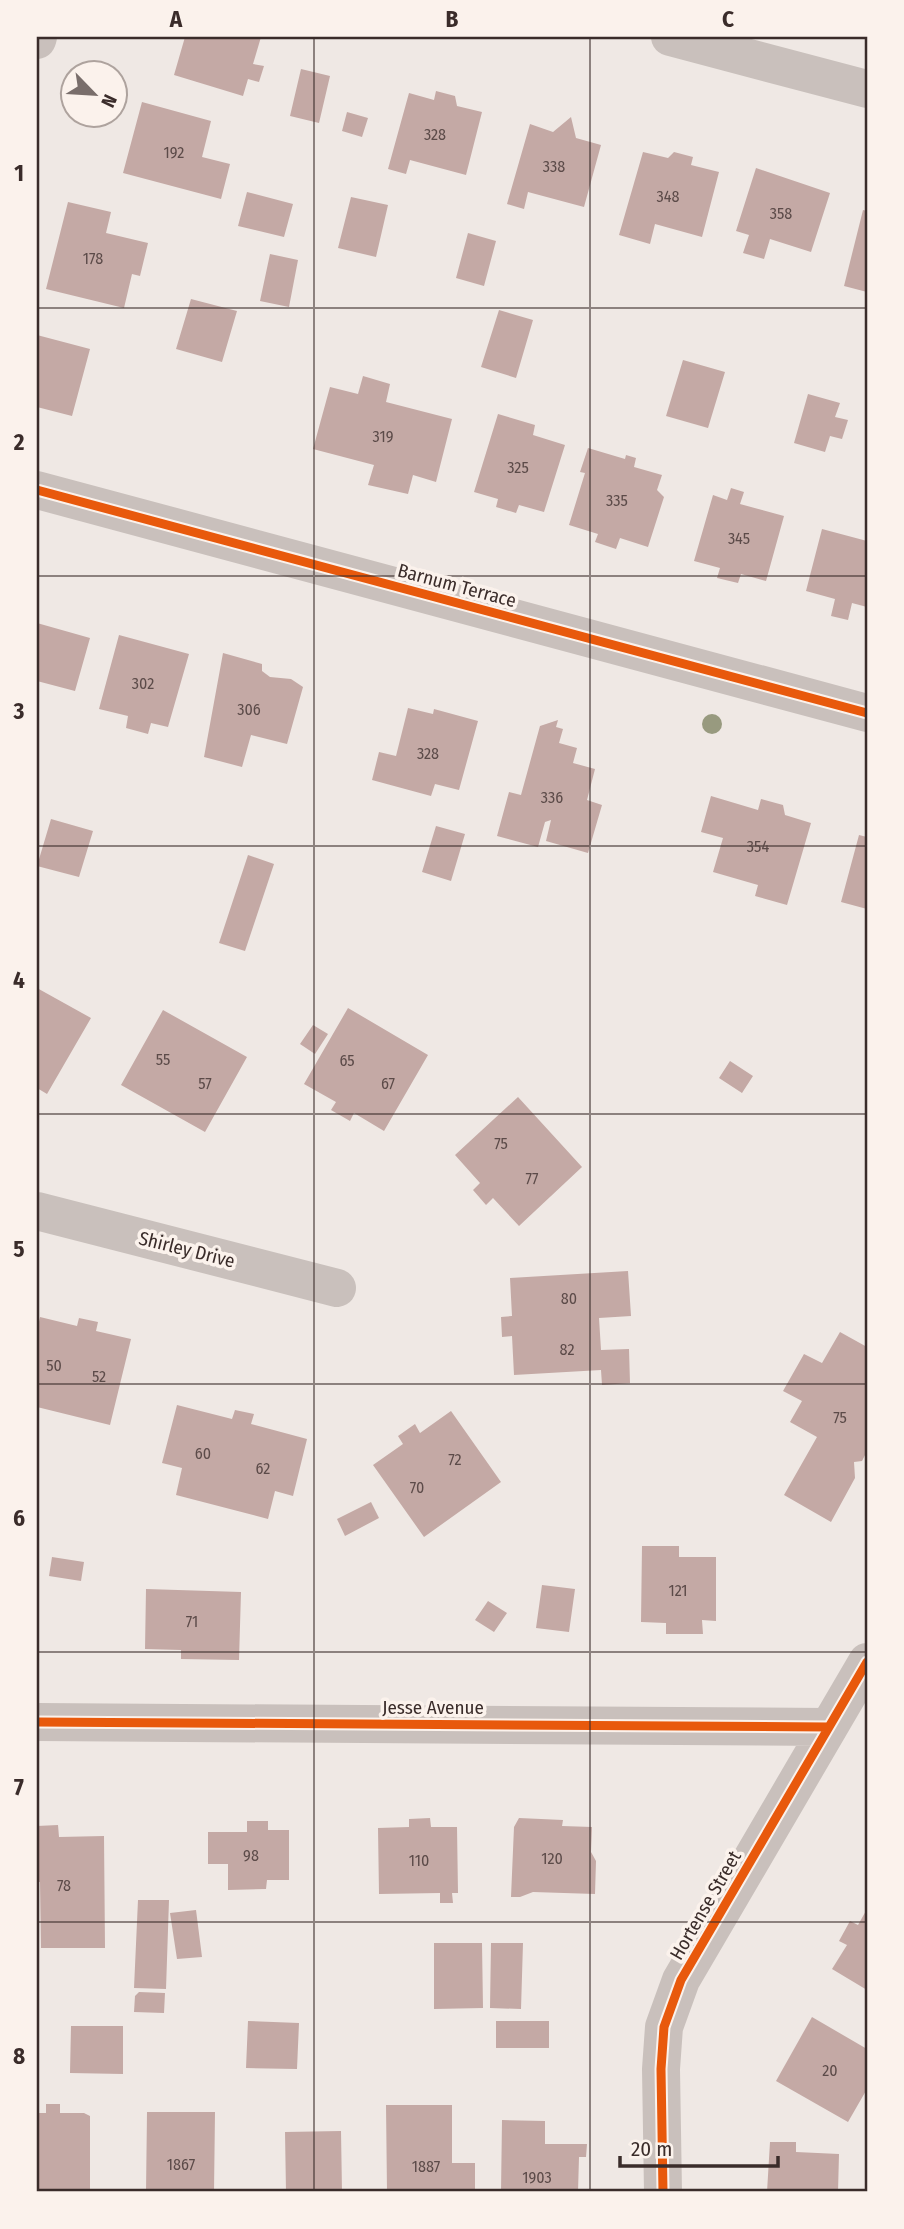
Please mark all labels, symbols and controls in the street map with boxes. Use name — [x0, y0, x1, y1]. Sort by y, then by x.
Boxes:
text: A — [169, 5, 183, 33]
text: B — [446, 5, 459, 33]
text: C — [722, 5, 734, 33]
north arrow — [60, 60, 130, 130]
text: N — [96, 91, 122, 111]
house number: 328 — [424, 125, 446, 144]
house number: 192 — [164, 143, 184, 162]
house number: 338 — [543, 157, 565, 176]
text: 1 — [14, 159, 24, 187]
house number: 348 — [657, 187, 679, 206]
house number: 358 — [770, 204, 792, 223]
house number: 178 — [83, 249, 103, 268]
house number: 319 — [373, 427, 394, 446]
text: 2 — [13, 428, 25, 456]
house number: 325 — [507, 458, 529, 477]
house number: 335 — [606, 491, 628, 510]
house number: 345 — [728, 529, 750, 548]
street label: Barnum Terrace — [395, 559, 519, 612]
house number: 302 — [132, 674, 154, 693]
text: 3 — [13, 697, 25, 725]
house number: 306 — [237, 700, 261, 719]
house number: 328 — [417, 744, 439, 763]
house number: 336 — [541, 788, 563, 807]
house number: 354 — [747, 837, 769, 856]
text: 4 — [13, 966, 25, 994]
house number: 55 — [156, 1050, 170, 1069]
house number: 65 — [339, 1051, 355, 1070]
house number: 57 — [198, 1074, 212, 1093]
house number: 67 — [381, 1074, 396, 1093]
house number: 75 — [494, 1134, 508, 1153]
house number: 77 — [525, 1169, 539, 1188]
street label: Shirley Drive — [136, 1226, 237, 1273]
text: 5 — [13, 1235, 25, 1263]
house number: 80 — [561, 1289, 577, 1308]
house number: 82 — [560, 1340, 574, 1359]
house number: 50 — [46, 1356, 62, 1375]
house number: 52 — [92, 1367, 106, 1386]
house number: 75 — [833, 1408, 847, 1427]
house number: 60 — [195, 1444, 211, 1463]
house number: 72 — [448, 1450, 462, 1469]
house number: 62 — [256, 1459, 270, 1478]
house number: 70 — [410, 1478, 424, 1497]
text: 6 — [13, 1504, 25, 1532]
house number: 121 — [668, 1581, 688, 1600]
house number: 71 — [186, 1612, 198, 1631]
street label: Jesse Avenue — [382, 1696, 484, 1719]
text: 7 — [14, 1773, 24, 1801]
house number: 98 — [243, 1846, 259, 1865]
street label: Hortense Street — [665, 1846, 746, 1964]
house number: 120 — [541, 1849, 563, 1868]
house number: 110 — [409, 1851, 429, 1870]
house number: 78 — [57, 1876, 71, 1895]
text: 8 — [13, 2042, 25, 2070]
house number: 20 — [822, 2061, 838, 2080]
scale bar — [620, 2124, 778, 2168]
text: 20 m — [631, 2136, 672, 2162]
house number: 1867 — [167, 2155, 196, 2174]
house number: 1887 — [412, 2157, 441, 2176]
house number: 1903 — [522, 2168, 552, 2187]

